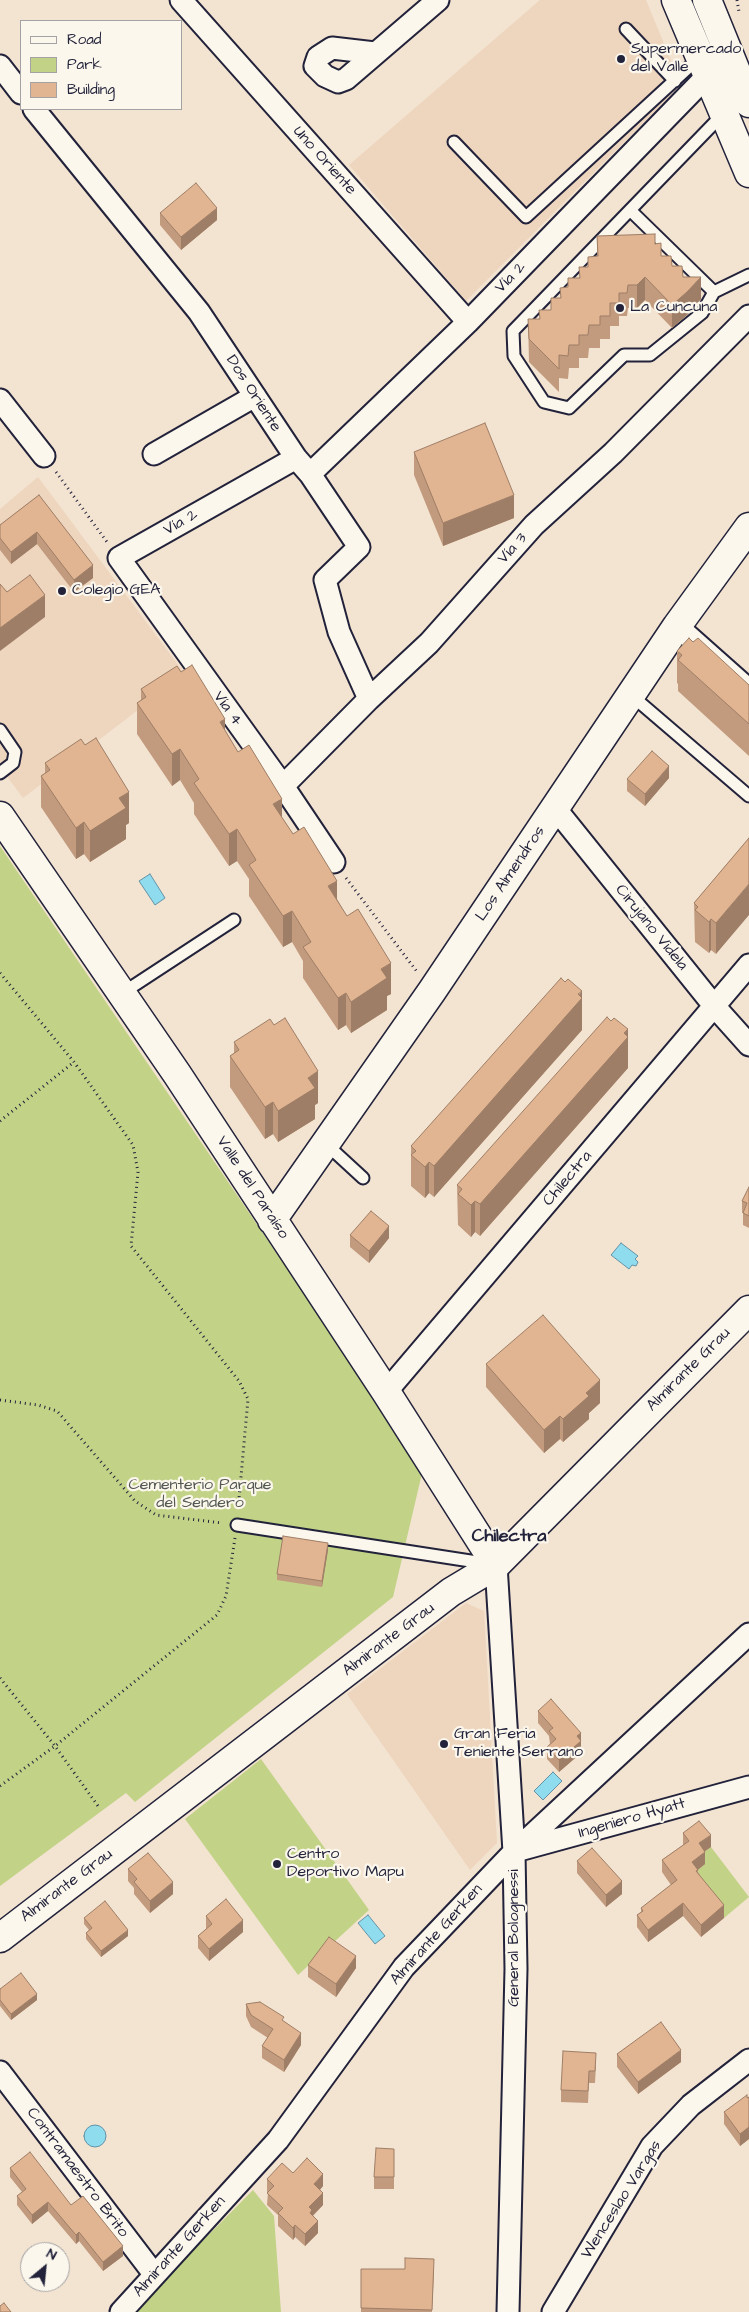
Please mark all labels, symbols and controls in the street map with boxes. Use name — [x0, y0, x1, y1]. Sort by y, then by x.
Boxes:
legend — [20, 20, 182, 110]
text: Road — [67, 29, 101, 50]
place label: Supermercado del Valle — [631, 40, 741, 78]
marker: Supermercado del Valle — [615, 53, 627, 65]
text: Park — [67, 54, 102, 75]
text: Building — [67, 79, 115, 100]
street label: Uno Oriente — [288, 123, 360, 199]
street label: Vía 2 — [492, 258, 530, 298]
place label: La Cuncuna — [630, 298, 717, 318]
marker: La Cuncuna — [614, 302, 626, 314]
street label: Dos Oriente — [221, 352, 285, 436]
street label: Vía 2 — [161, 506, 201, 540]
street label: Vía 3 — [494, 530, 532, 568]
place label: Colegio GEA — [72, 581, 160, 601]
marker: Colegio GEA — [56, 585, 68, 597]
street label: Vía 4 — [208, 688, 246, 730]
street label: Los Almendros — [472, 823, 550, 925]
street label: Cirujano Videla — [610, 881, 692, 975]
street label: Valle del Paraíso — [212, 1133, 292, 1243]
street label: Chilectra — [539, 1147, 597, 1211]
street label: Almirante Grau — [643, 1324, 735, 1416]
park label: Cementerio Parque del Sendero — [128, 1476, 272, 1514]
district label: Chilectra — [472, 1526, 546, 1548]
street label: Almirante Grau — [339, 1599, 439, 1681]
place label: Gran Feria Teniente Serrano — [454, 1725, 583, 1763]
marker: Gran Feria Teniente Serrano — [438, 1738, 450, 1750]
street label: Ingeniero Hyatt — [576, 1795, 688, 1843]
street label: Almirante Grau — [17, 1845, 117, 1927]
place label: Centro Deportivo Mapu — [287, 1845, 404, 1883]
marker: Centro Deportivo Mapu — [271, 1858, 283, 1870]
street label: General Bolognessi — [505, 1869, 525, 2007]
street label: Almirante Gerken — [387, 1881, 487, 1989]
street label: Contramaestro Brito — [22, 2104, 132, 2242]
street label: Wenceslao Vargas — [578, 2137, 666, 2263]
street label: Almirante Gerken — [130, 2193, 230, 2301]
north arrow — [20, 2242, 70, 2292]
text: N — [43, 2244, 60, 2266]

